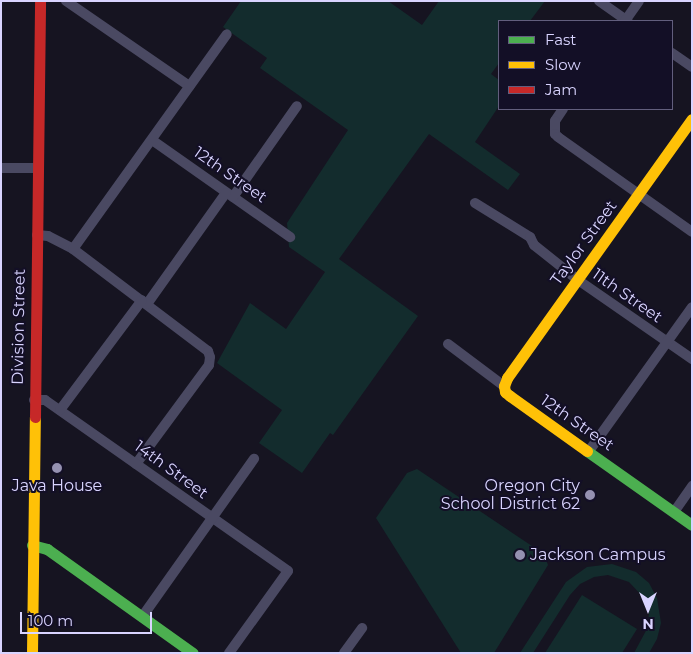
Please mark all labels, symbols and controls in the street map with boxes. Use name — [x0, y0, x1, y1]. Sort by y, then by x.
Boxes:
legend — [498, 20, 673, 110]
text: Fast — [545, 30, 576, 49]
text: Slow — [545, 55, 581, 74]
text: Jam — [545, 80, 577, 99]
street label: 12th Street — [190, 143, 270, 207]
street label: Taylor Street — [547, 197, 621, 289]
street label: 11th Street — [588, 265, 666, 327]
street label: Division Street — [8, 269, 30, 385]
street label: 12th Street — [537, 391, 617, 455]
street label: 14th Street — [130, 437, 212, 503]
marker: Java House — [51, 462, 63, 474]
place label: Java House — [12, 476, 102, 496]
place label: Oregon City School District 62 — [441, 476, 580, 514]
marker: Oregon City School District 62 — [584, 489, 596, 501]
place label: Jackson Campus — [530, 545, 666, 565]
marker: Jackson Campus — [514, 549, 526, 561]
north arrow — [623, 584, 673, 634]
scale bar — [22, 602, 155, 634]
text: 100 m — [28, 611, 73, 630]
text: N — [642, 615, 654, 633]

